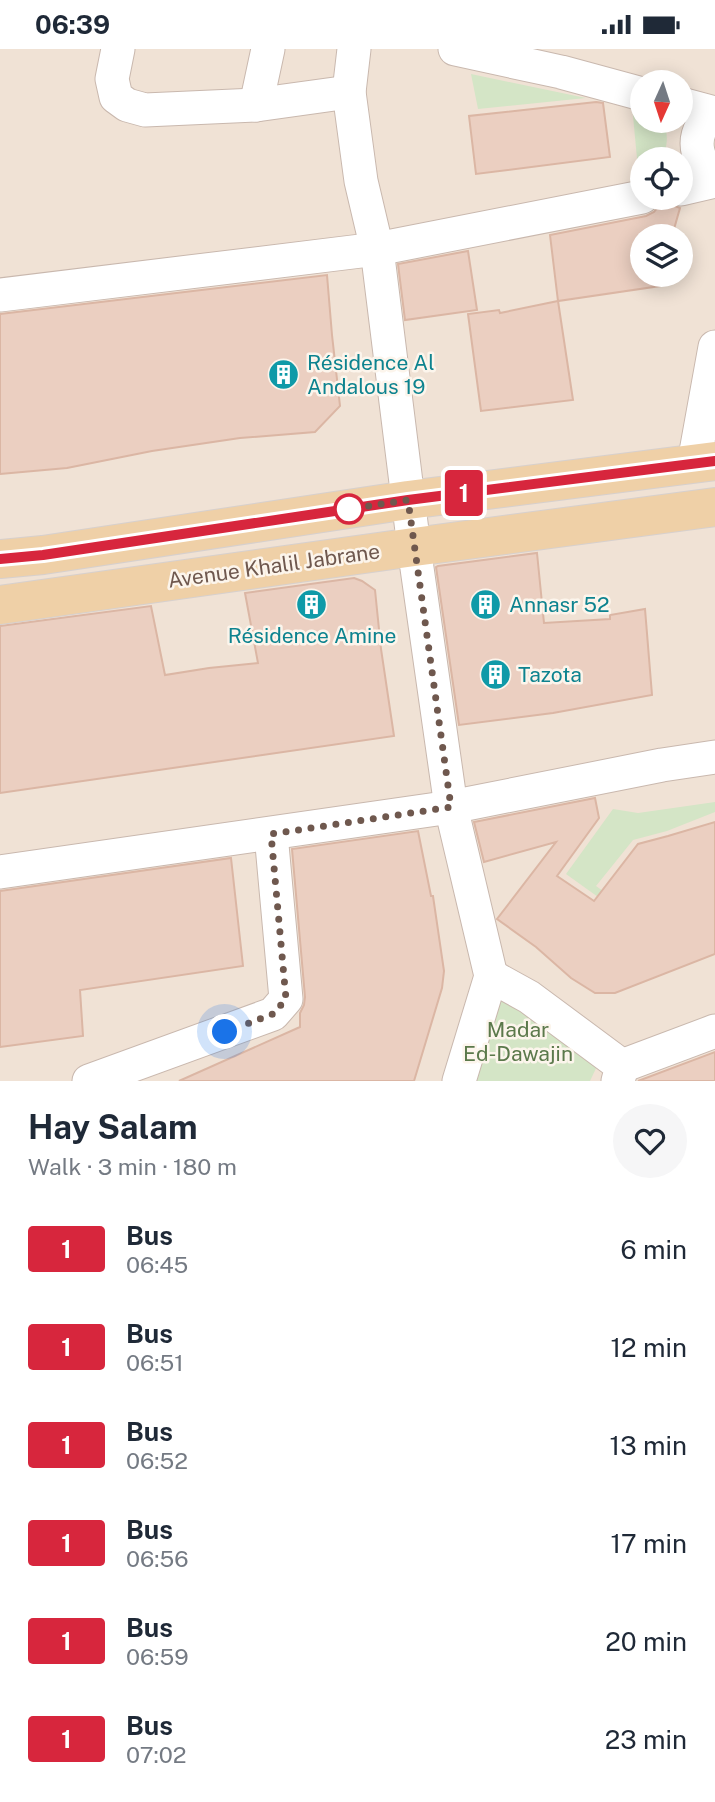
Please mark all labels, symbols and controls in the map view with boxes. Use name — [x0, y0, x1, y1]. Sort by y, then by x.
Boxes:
text: 06:39 — [35, 9, 110, 40]
north arrow — [630, 70, 693, 133]
map controls — [630, 70, 693, 287]
button: locate — [630, 147, 693, 210]
button: layers — [630, 224, 693, 287]
place label: Résidence Al Andalous 19 — [307, 350, 435, 399]
building icon: Résidence Al Andalous 19 — [267, 358, 301, 392]
line badge: 1 — [441, 470, 487, 516]
text: 1 — [459, 479, 469, 507]
unlabelled marker — [334, 494, 364, 524]
street label: Avenue Khalil Jabrane — [166, 538, 382, 593]
building icon: Résidence Amine — [295, 587, 329, 621]
building icon: Annasr 52 — [469, 588, 503, 622]
place label: Annasr 52 — [509, 592, 610, 617]
place label: Résidence Amine — [228, 623, 396, 648]
building icon: Tazota — [478, 658, 512, 692]
place label: Tazota — [518, 662, 582, 687]
your location — [207, 1014, 242, 1049]
park label: Madar Ed-Dawajin — [463, 1017, 573, 1066]
button: heart — [613, 1104, 687, 1178]
text: Hay Salam — [28, 1108, 197, 1146]
text: Walk · 3 min · 180 m — [28, 1153, 237, 1180]
text: Bus — [126, 1220, 173, 1251]
text: 6 min — [620, 1234, 687, 1265]
text: 1 — [61, 1235, 72, 1263]
text: 06:45 — [126, 1251, 188, 1278]
text: Bus — [126, 1318, 173, 1349]
text: 12 min — [611, 1332, 687, 1363]
text: 1 — [61, 1333, 72, 1361]
text: 06:51 — [126, 1349, 184, 1376]
text: Bus — [126, 1416, 173, 1447]
text: 13 min — [610, 1430, 687, 1461]
text: 1 — [61, 1431, 72, 1459]
text: 06:52 — [126, 1447, 188, 1474]
text: Bus — [126, 1514, 173, 1545]
text: 17 min — [610, 1528, 687, 1559]
text: 1 — [61, 1529, 72, 1557]
text: 06:56 — [126, 1545, 188, 1572]
text: Bus — [126, 1612, 173, 1643]
text: 20 min — [605, 1626, 687, 1657]
text: 1 — [61, 1627, 72, 1655]
text: 06:59 — [126, 1643, 189, 1670]
text: Bus — [126, 1710, 173, 1741]
text: 23 min — [605, 1724, 687, 1755]
text: 1 — [61, 1725, 72, 1753]
text: 07:02 — [126, 1741, 186, 1768]

